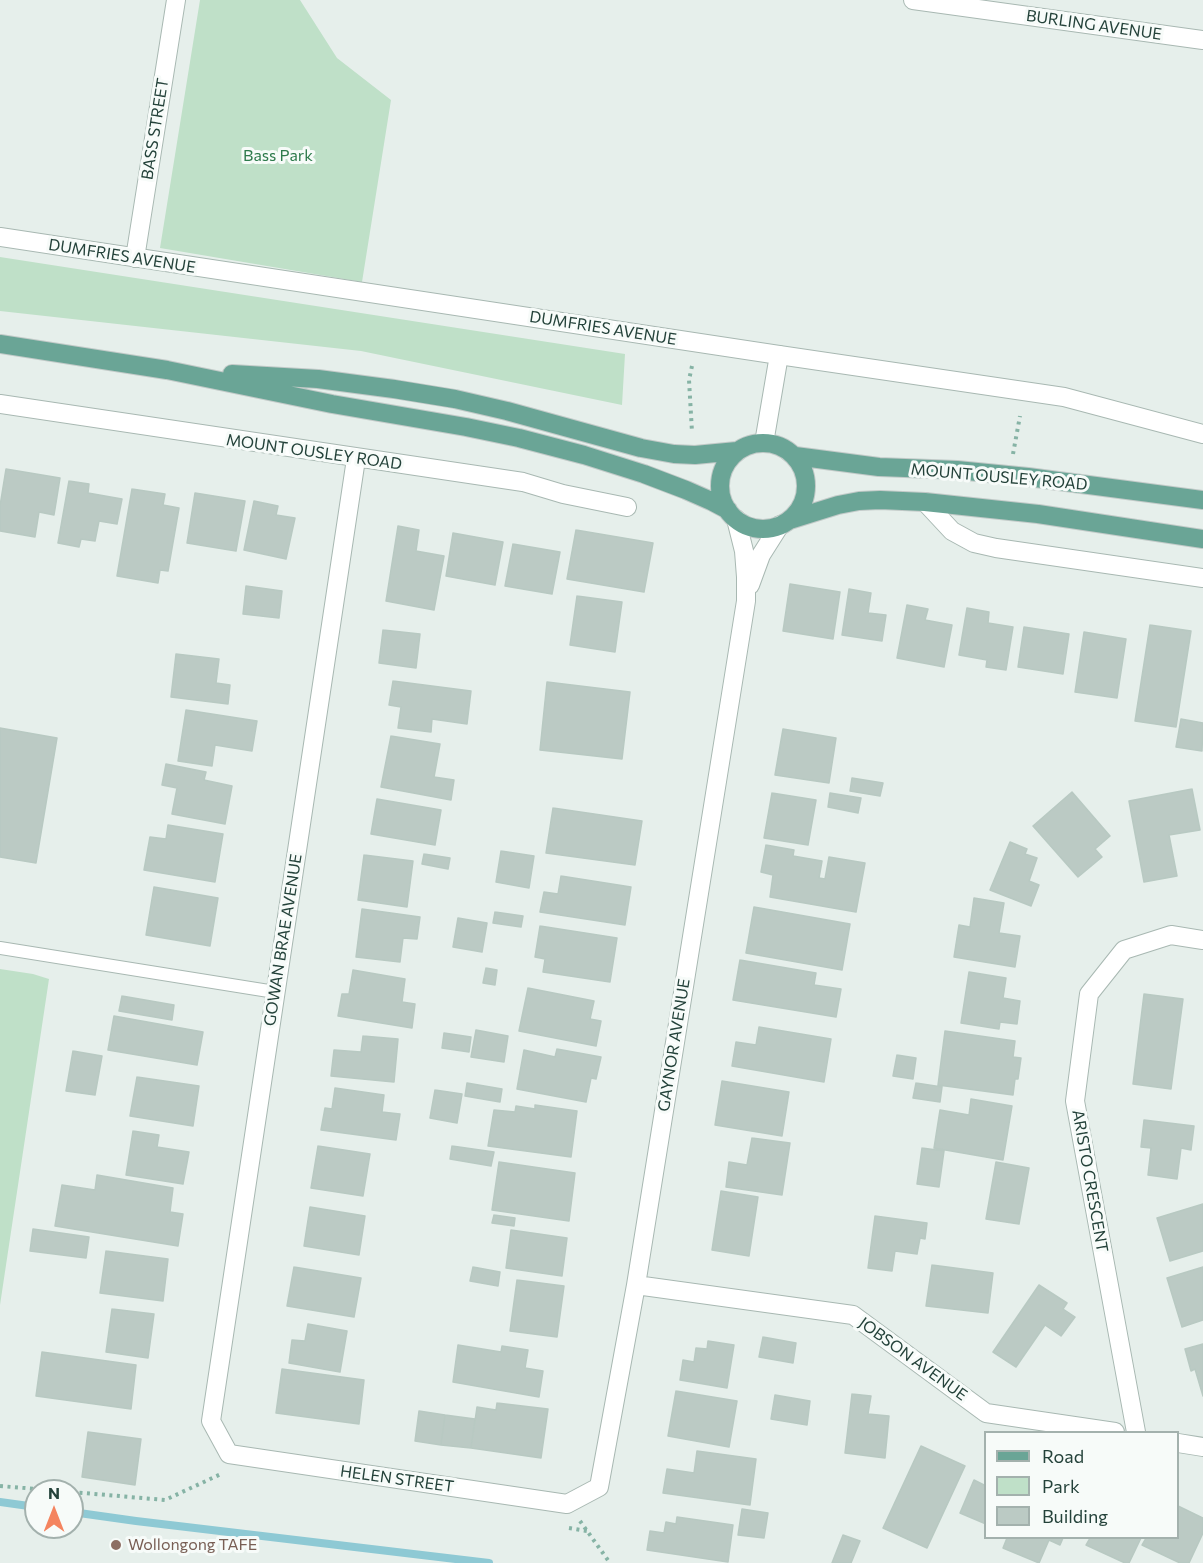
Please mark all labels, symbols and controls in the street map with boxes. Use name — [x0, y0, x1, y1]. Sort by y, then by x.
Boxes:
street label: BURLING AVENUE — [1025, 6, 1163, 44]
street label: BASS STREET — [137, 77, 173, 181]
park label: Bass Park — [243, 146, 313, 166]
street label: DUMFRIES AVENUE — [47, 235, 197, 277]
street label: DUMFRIES AVENUE — [528, 307, 678, 349]
street label: MOUNT OUSLEY ROAD — [225, 430, 403, 474]
street label: MOUNT OUSLEY ROAD — [910, 460, 1088, 494]
street label: GOWAN BRAE AVENUE — [260, 853, 306, 1027]
street label: GAYNOR AVENUE — [654, 977, 694, 1113]
street label: ARISTO CRESCENT — [1068, 1108, 1112, 1254]
street label: JOBSON AVENUE — [855, 1313, 971, 1405]
legend — [984, 1431, 1179, 1539]
text: Road — [1042, 1445, 1084, 1467]
street label: HELEN STREET — [339, 1462, 455, 1496]
text: Park — [1042, 1475, 1080, 1497]
north arrow — [24, 1479, 84, 1539]
text: N — [48, 1483, 60, 1502]
text: Building — [1042, 1505, 1108, 1527]
place label: Wollongong TAFE — [128, 1535, 257, 1555]
marker: Wollongong TAFE — [109, 1538, 123, 1552]

